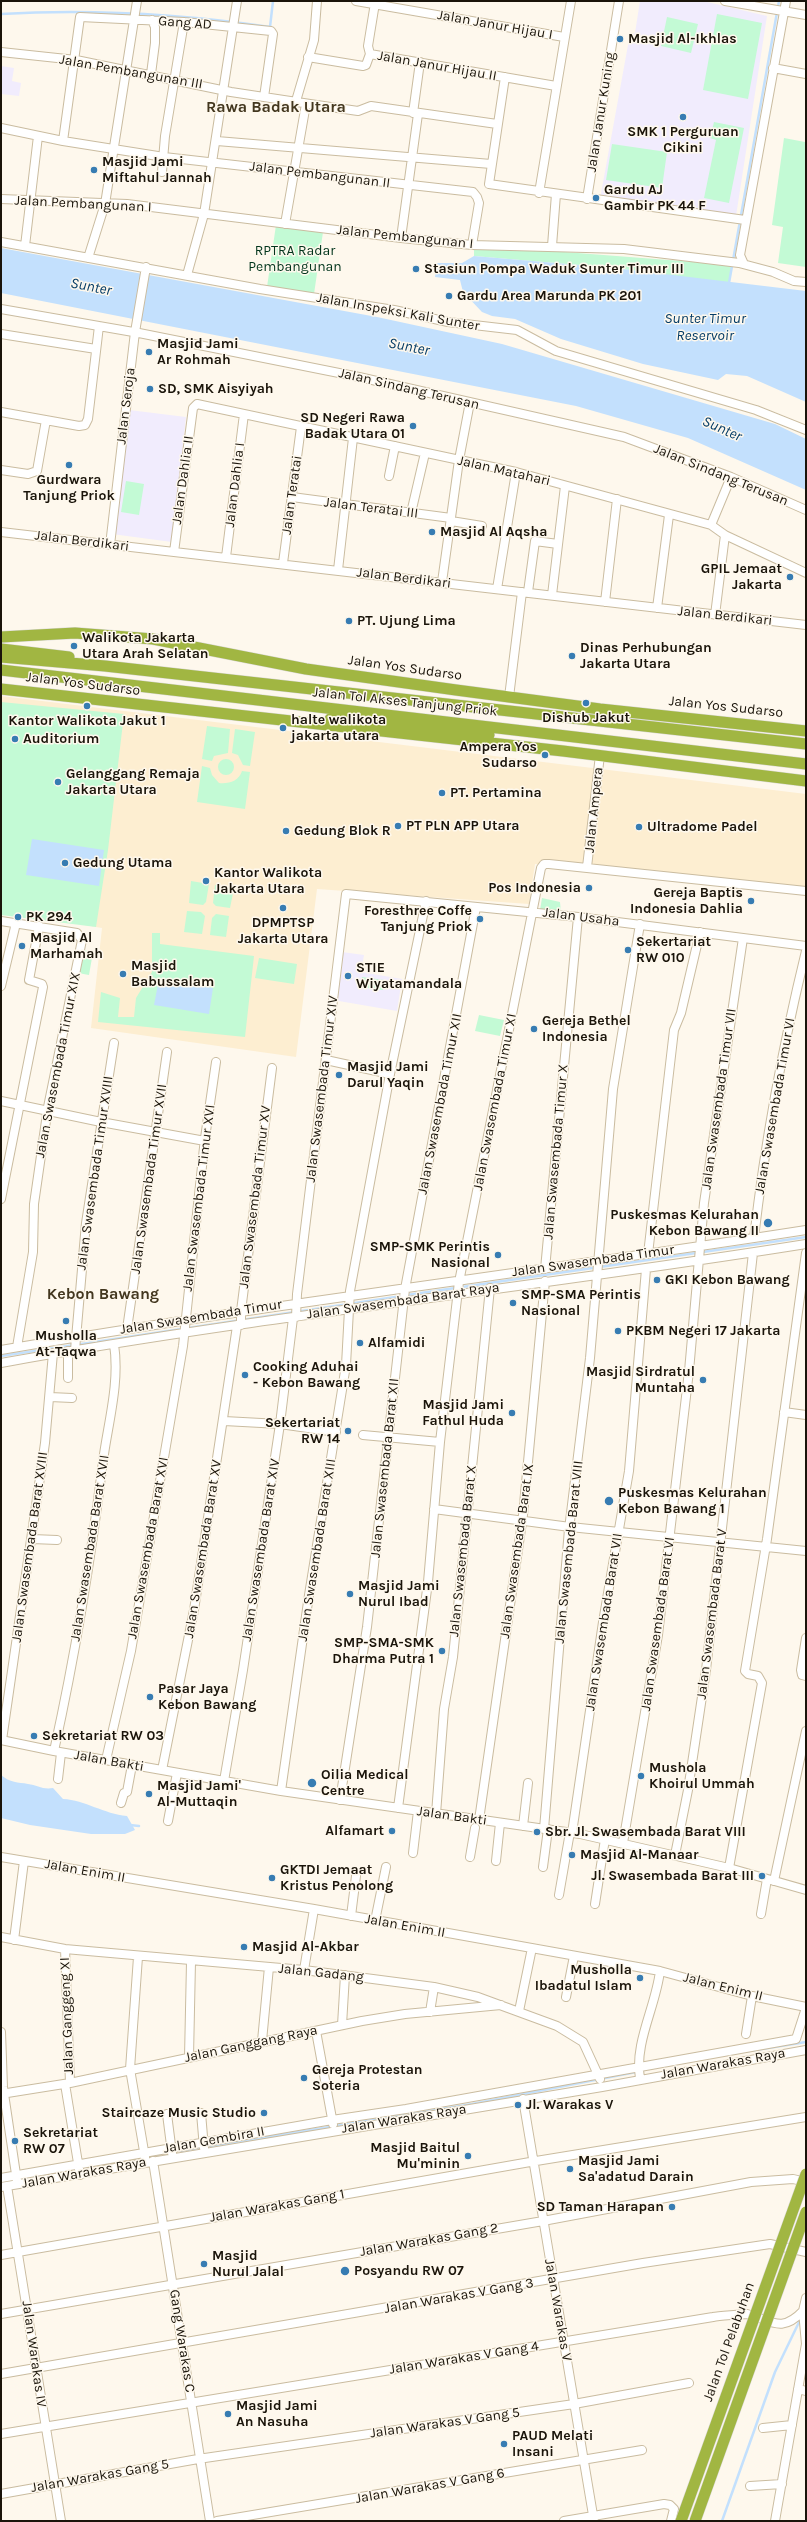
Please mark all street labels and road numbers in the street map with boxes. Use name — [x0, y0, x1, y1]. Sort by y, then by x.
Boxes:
street label: Jalan Janur Hijau I — [436, 7, 554, 43]
street label: Gang AD — [158, 13, 212, 33]
street label: Jalan Janur Hijau II — [376, 47, 498, 85]
street label: Jalan Pembangunan III — [58, 51, 204, 93]
street label: Jalan Janur Kuning — [583, 51, 619, 173]
street label: Jalan Pembangunan II — [249, 158, 391, 192]
street label: Jalan Pembangunan I — [14, 192, 152, 216]
street label: Jalan Pembangunan I — [336, 221, 474, 253]
street label: Jalan Inspeksi Kali Sunter — [315, 289, 481, 335]
street label: Jalan Sindang Terusan — [337, 365, 481, 413]
street label: Jalan Seroja — [113, 367, 139, 445]
street label: Jalan Dahlia II — [168, 435, 198, 525]
street label: Jalan Sindang Terusan — [651, 440, 791, 510]
street label: Jalan Dahlia I — [221, 442, 249, 528]
street label: Jalan Matahari — [456, 452, 552, 490]
street label: Jalan Teratai — [278, 454, 306, 536]
street label: Jalan Teratai III — [323, 494, 419, 522]
street label: Jalan Berdikari — [34, 527, 130, 555]
street label: Jalan Berdikari — [356, 564, 452, 592]
street label: Jalan Berdikari — [677, 603, 773, 629]
street label: Jalan Yos Sudarso — [347, 652, 463, 684]
street label: Jalan Yos Sudarso — [25, 669, 141, 699]
street label: Jalan Tol Akses Tanjung Priok — [312, 684, 498, 720]
street label: Jalan Yos Sudarso — [668, 693, 784, 721]
street label: Jalan Ampera — [581, 766, 607, 854]
street label: Jalan Usaha — [542, 904, 620, 930]
street label: Jalan Swasembada Timur XIX — [32, 971, 84, 1159]
street label: Jalan Swasembada Timur XIV — [302, 995, 342, 1183]
street label: Jalan Swasembada Timur VII — [698, 1007, 740, 1191]
street label: Jalan Swasembada Timur XII — [414, 1012, 466, 1196]
street label: Jalan Swasembada Timur XI — [470, 1012, 520, 1192]
street label: Jalan Swasembada Timur VI — [751, 1016, 799, 1196]
street label: Jalan Swasembada Timur X — [540, 1064, 572, 1240]
street label: Jalan Swasembada Timur XVIII — [73, 1075, 117, 1271]
street label: Jalan Swasembada Timur XVII — [127, 1083, 171, 1275]
street label: Jalan Swasembada Timur XVI — [179, 1104, 219, 1292]
street label: Jalan Swasembada Timur XV — [235, 1105, 275, 1289]
street label: Jalan Swasembada Timur — [511, 1241, 675, 1281]
street label: Jalan Swasembada Barat Raya — [306, 1279, 500, 1323]
street label: Jalan Swasembada Timur — [119, 1296, 283, 1338]
street label: Jalan Swasembada Barat XII — [367, 1377, 403, 1559]
street label: Jalan Swasembada Barat XVIII — [8, 1451, 52, 1643]
street label: Jalan Swasembada Barat XVII — [67, 1454, 113, 1642]
street label: Jalan Swasembada Barat XVI — [124, 1456, 172, 1640]
street label: Jalan Swasembada Barat XV — [181, 1458, 225, 1640]
street label: Jalan Swasembada Barat XIV — [238, 1458, 284, 1642]
street label: Jalan Swasembada Barat XIII — [294, 1458, 340, 1642]
street label: Jalan Swasembada Barat VIII — [551, 1460, 587, 1644]
street label: Jalan Swasembada Barat IX — [496, 1462, 538, 1640]
street label: Jalan Swasembada Barat X — [446, 1464, 480, 1638]
street label: Jalan Swasembada Barat V — [693, 1528, 731, 1700]
street label: Jalan Swasembada Barat VII — [582, 1532, 626, 1712]
street label: Jalan Swasembada Barat VI — [637, 1536, 679, 1712]
street label: Jalan Bakti — [73, 1747, 145, 1775]
street label: Jalan Bakti — [416, 1803, 488, 1829]
street label: Jalan Enim II — [43, 1856, 127, 1886]
street label: Jalan Enim II — [363, 1911, 447, 1941]
street label: Jalan Ganggeng XI — [57, 1957, 77, 2075]
street label: Jalan Gadang — [277, 1960, 365, 1986]
street label: Jalan Enim II — [681, 1969, 765, 2005]
street label: Jalan Ganggang Raya — [183, 2022, 319, 2066]
street label: Jalan Warakas Raya — [659, 2045, 787, 2083]
street label: Jalan Warakas Raya — [340, 2101, 468, 2137]
street label: Jalan Gembira II — [162, 2123, 266, 2157]
street label: Jalan Warakas Raya — [20, 2154, 148, 2192]
street label: Jalan Warakas Gang 1 — [208, 2186, 346, 2226]
street label: Jalan Warakas Gang 2 — [359, 2220, 499, 2260]
street label: Jalan Warakas V — [541, 2258, 575, 2362]
street label: Jalan Warakas V Gang 3 — [383, 2275, 535, 2317]
street label: Jalan Tol Pelabuhan — [700, 2280, 758, 2404]
street label: Gang Warakas C — [166, 2288, 198, 2394]
street label: Jalan Warakas IV — [18, 2300, 50, 2408]
street label: Jalan Warakas V Gang 4 — [388, 2338, 540, 2378]
street label: Jalan Warakas V Gang 5 — [369, 2404, 521, 2442]
street label: Jalan Warakas Gang 5 — [30, 2456, 170, 2496]
street label: Jalan Warakas V Gang 6 — [354, 2465, 506, 2507]

